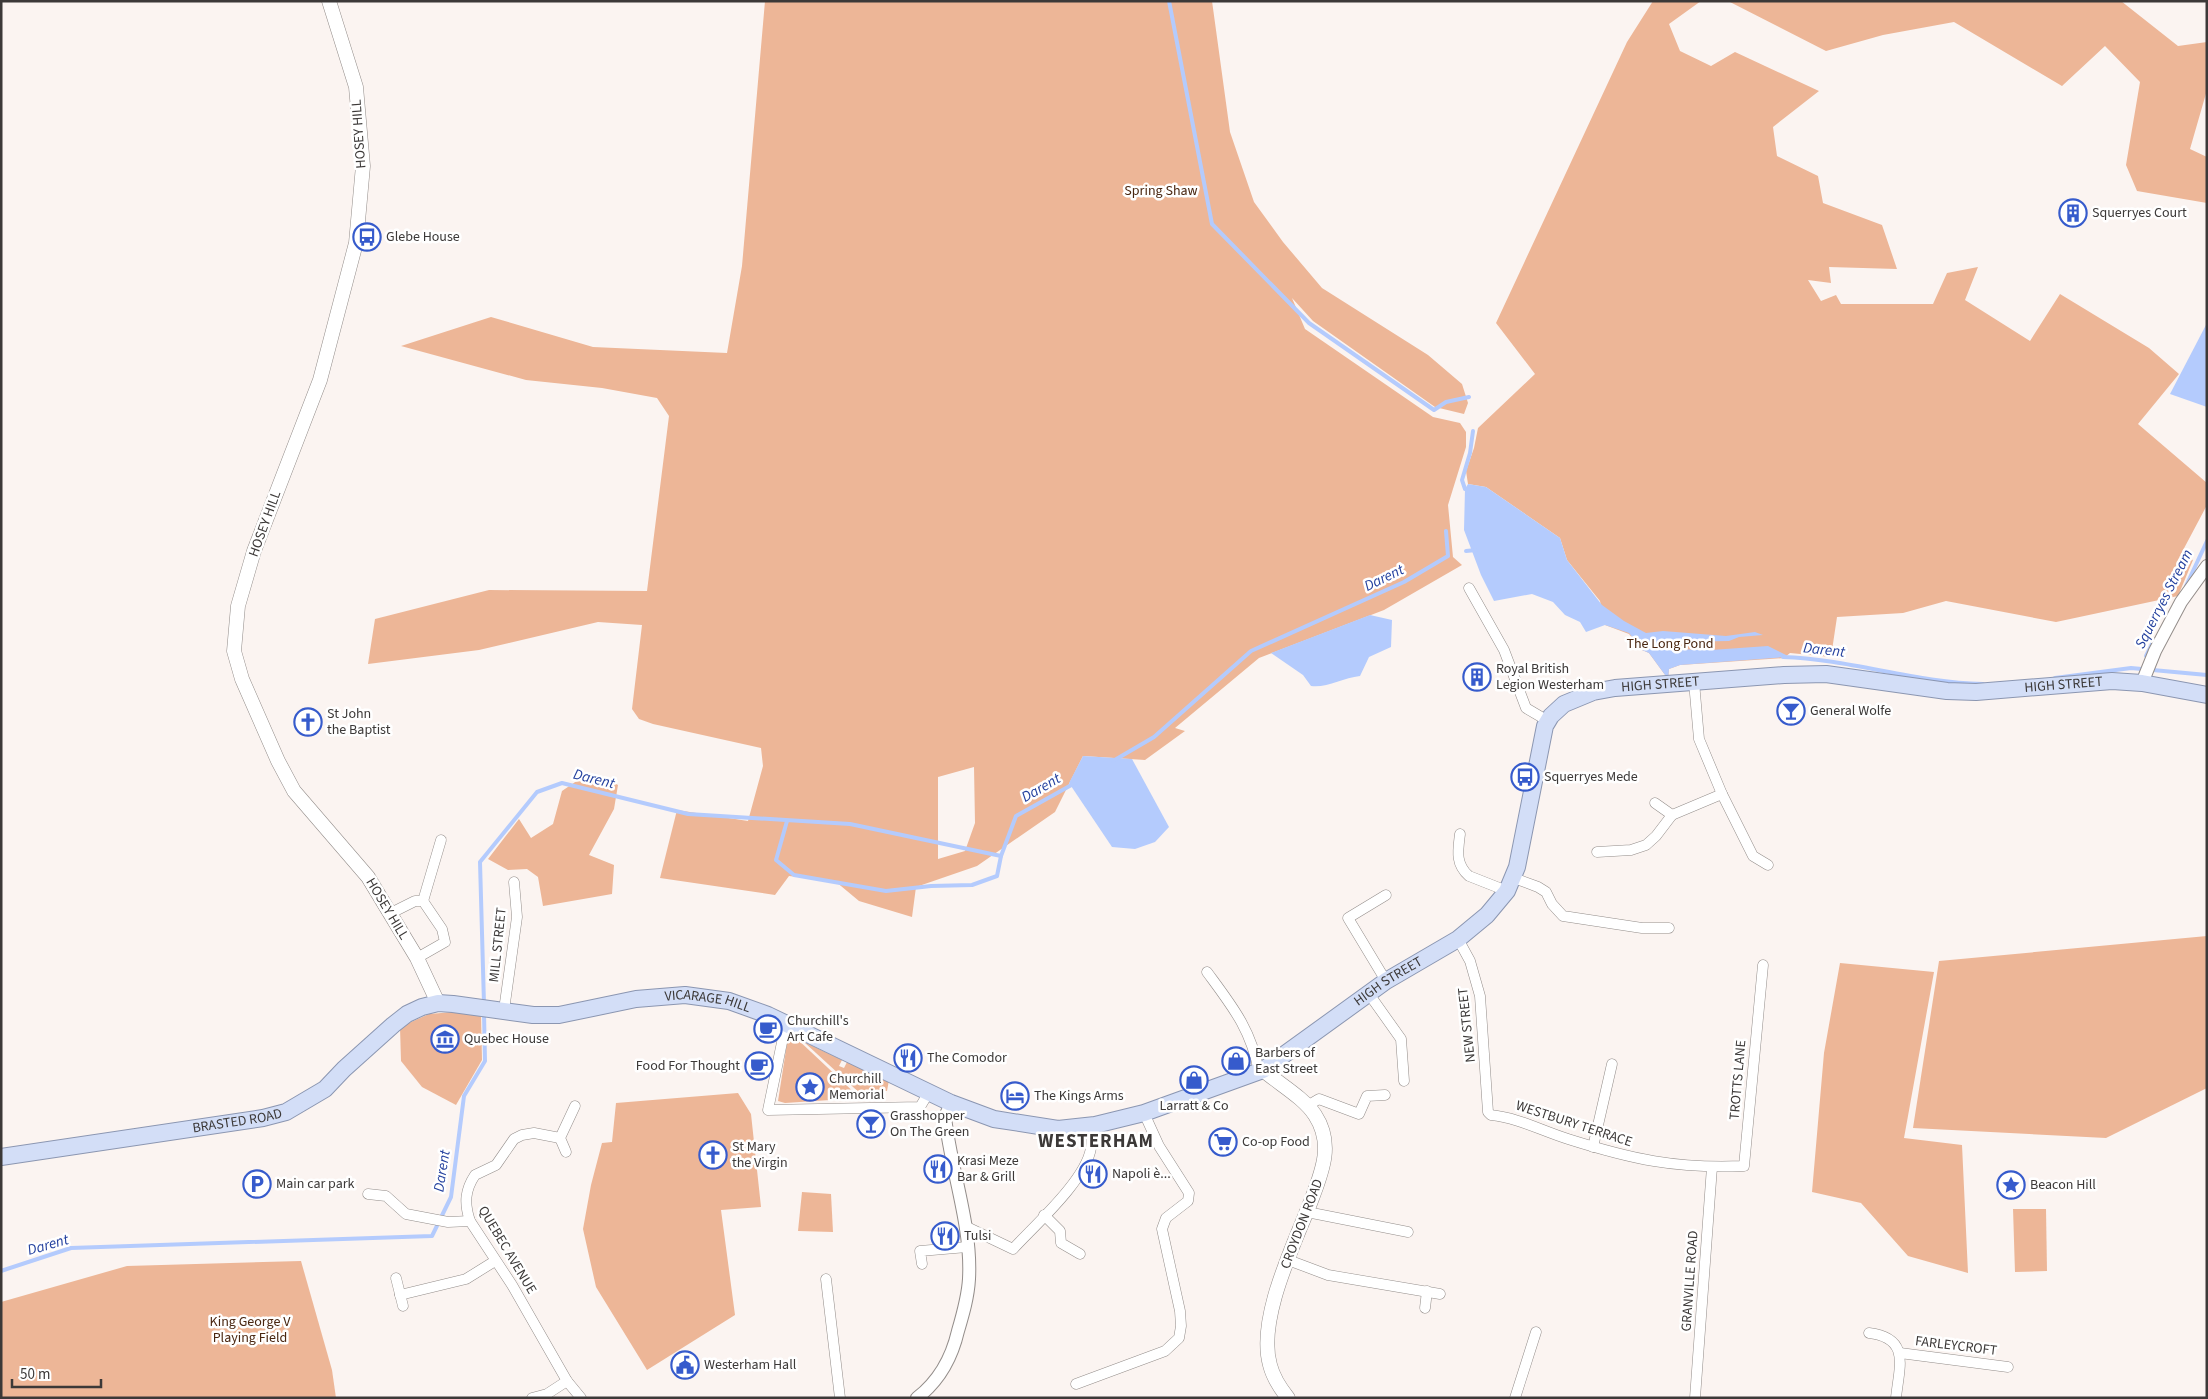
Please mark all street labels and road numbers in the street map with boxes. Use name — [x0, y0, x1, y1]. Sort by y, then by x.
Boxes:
street label: HOSEY HILL — [347, 99, 371, 169]
street label: HOSEY HILL — [244, 488, 286, 560]
street label: HIGH STREET — [1621, 671, 1701, 697]
street label: HIGH STREET — [2024, 672, 2104, 698]
street label: HOSEY HILL — [361, 874, 413, 944]
street label: MILL STREET — [484, 906, 512, 983]
street label: HIGH STREET — [1350, 952, 1427, 1011]
street label: VICARAGE HILL — [664, 985, 754, 1018]
street label: NEW STREET — [1453, 986, 1481, 1063]
street label: TROTTS LANE — [1725, 1039, 1751, 1121]
street label: WESTBURY TERRACE — [1513, 1096, 1635, 1152]
street label: BRASTED ROAD — [191, 1103, 284, 1138]
street label: CROYDON ROAD — [1276, 1176, 1328, 1272]
street label: QUEBEC AVENUE — [473, 1202, 541, 1298]
street label: GRANVILLE ROAD — [1676, 1230, 1704, 1332]
street label: FARLEYCROFT — [1914, 1331, 1999, 1361]

